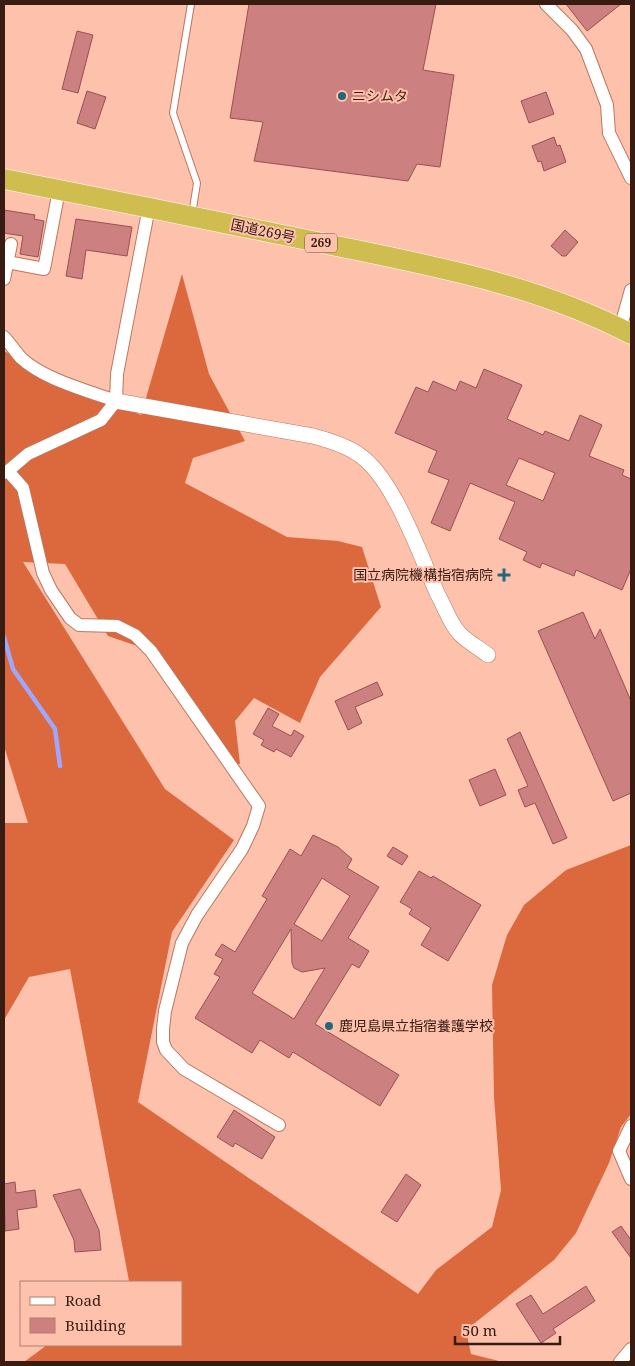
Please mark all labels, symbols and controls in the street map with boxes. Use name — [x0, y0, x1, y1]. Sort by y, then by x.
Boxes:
place label: ニシムタ — [352, 86, 408, 105]
marker: ニシムタ — [336, 90, 348, 102]
street label: 国道269号 — [229, 214, 297, 247]
road number: 269 — [305, 234, 337, 252]
place label: 国立病院機構指宿病院 — [353, 565, 493, 584]
marker: 国立病院機構指宿病院 — [497, 568, 511, 582]
place label: 鹿児島県立指宿養護学校 — [339, 1016, 493, 1035]
marker: 鹿児島県立指宿養護学校 — [323, 1020, 335, 1032]
legend — [20, 1281, 182, 1346]
text: Road — [65, 1290, 101, 1310]
scale bar — [455, 1314, 560, 1346]
text: Building — [65, 1315, 126, 1335]
text: 50 m — [462, 1320, 497, 1340]

